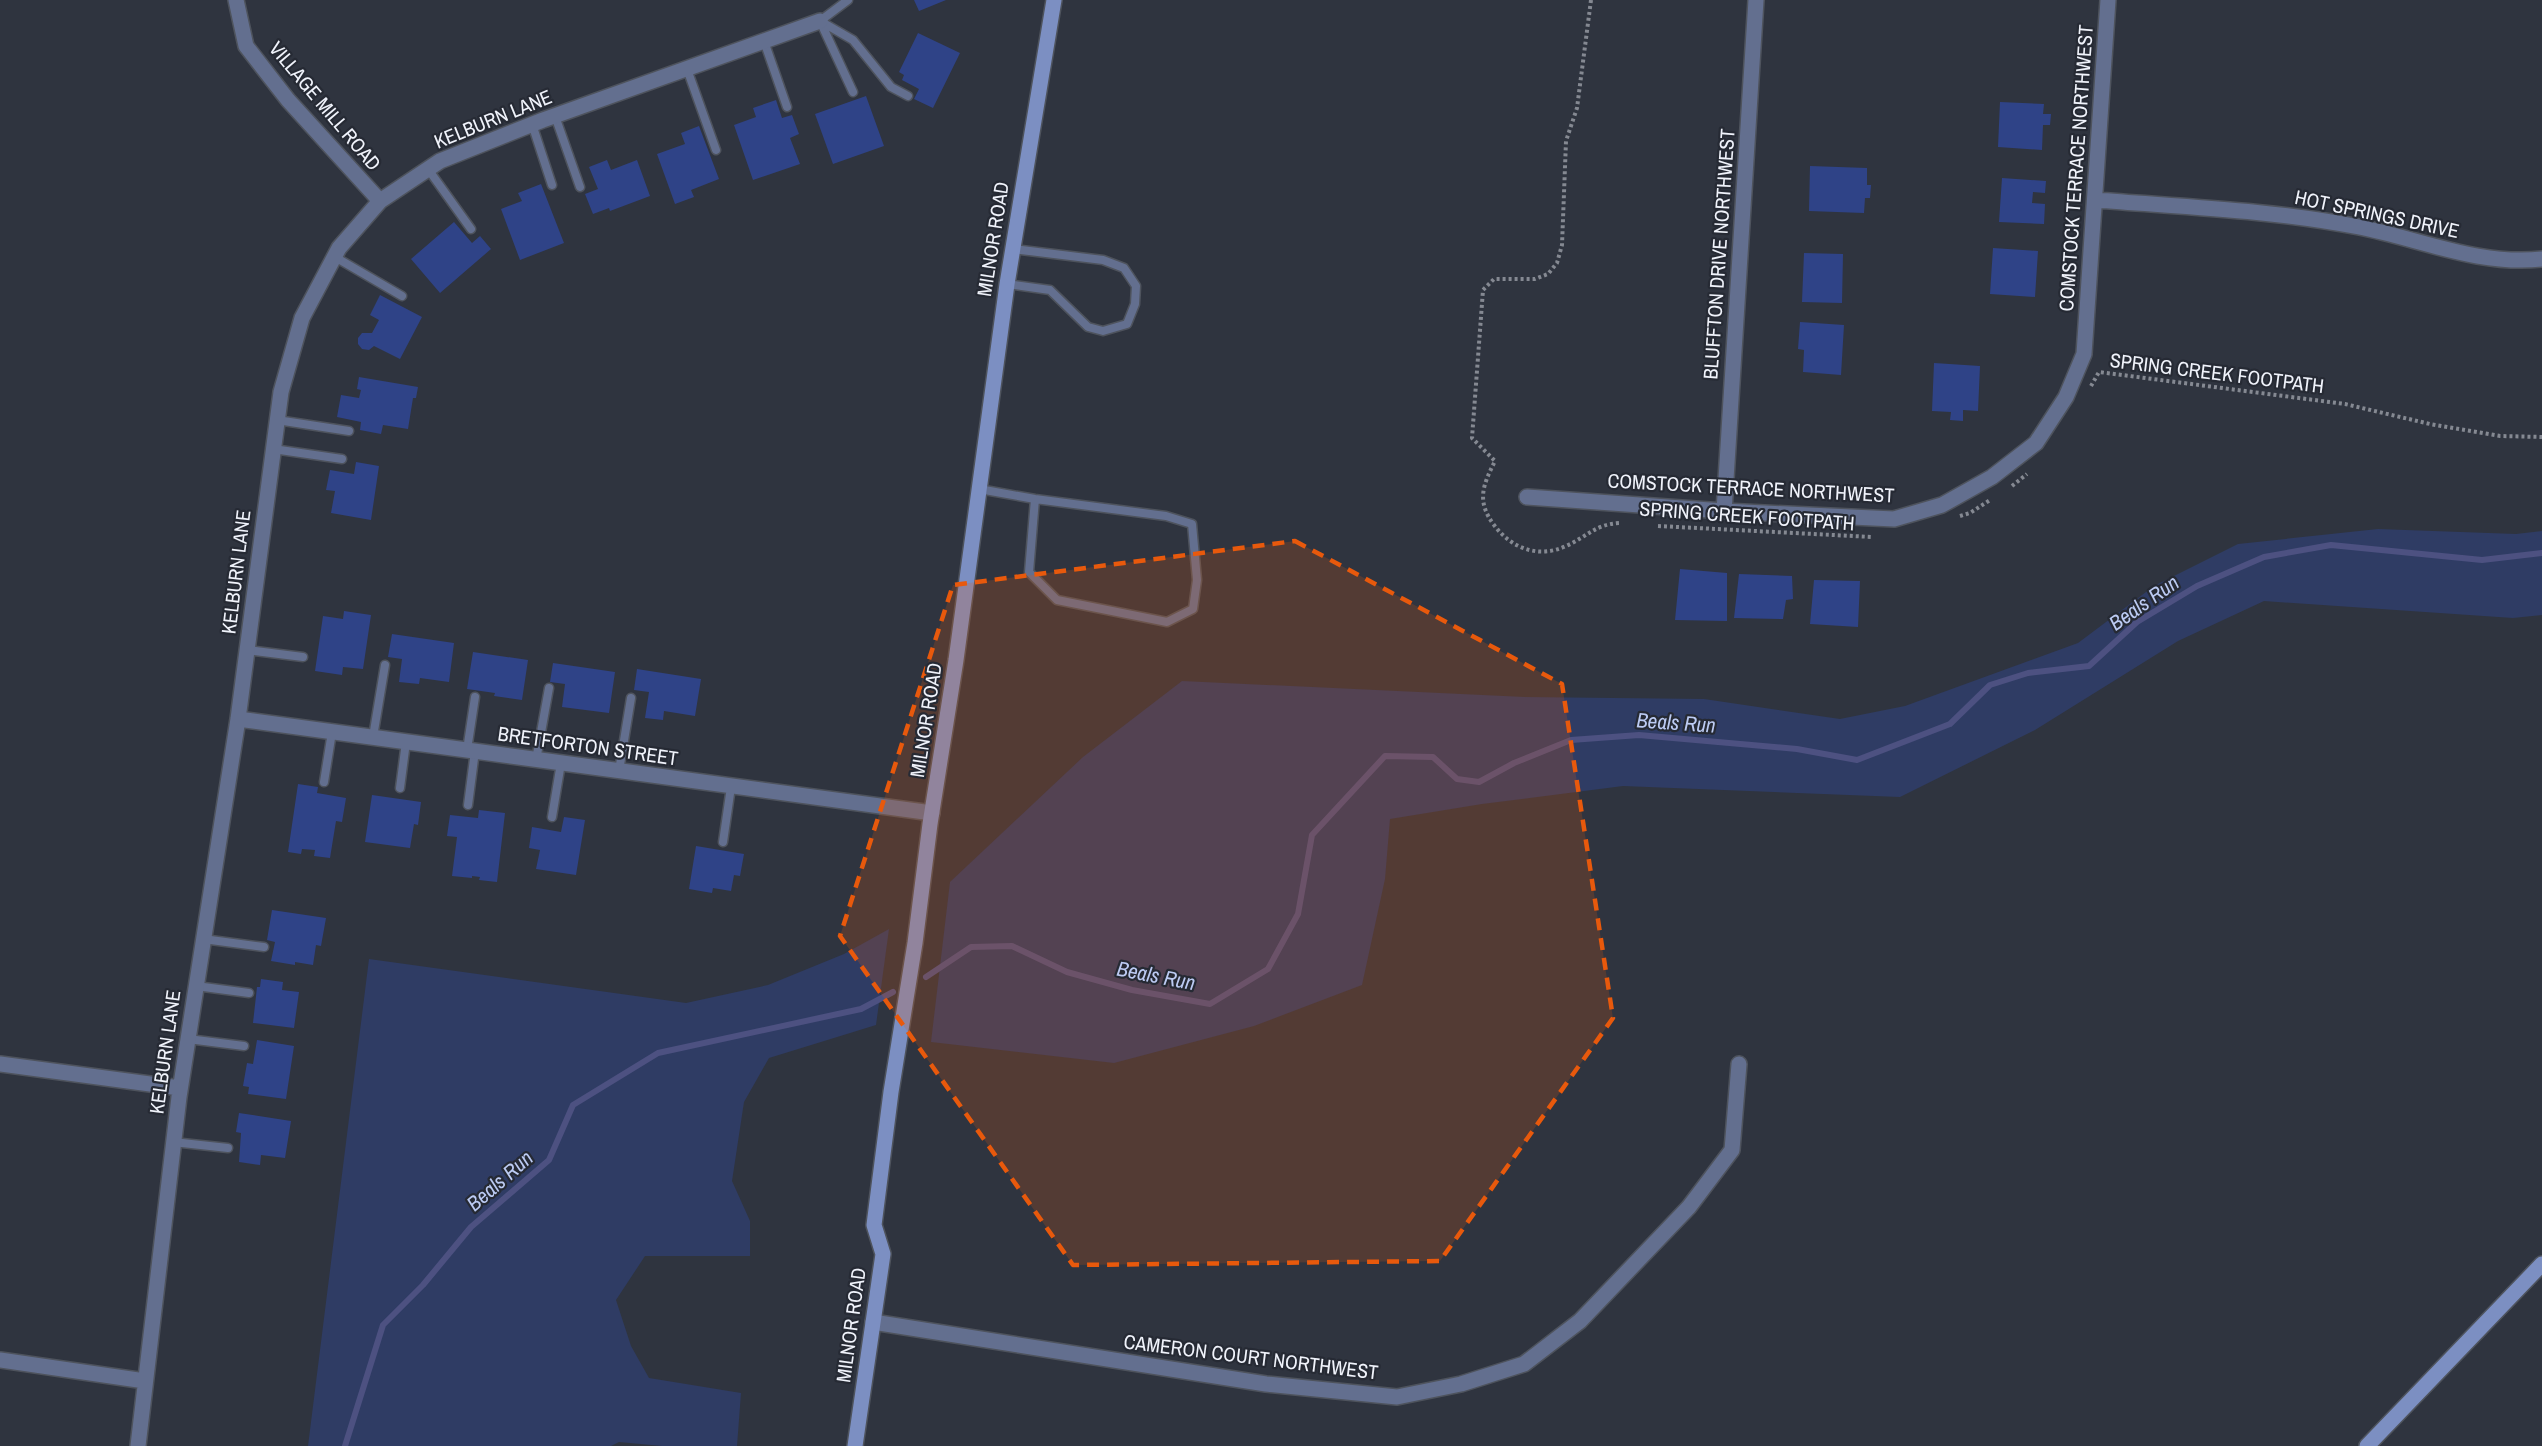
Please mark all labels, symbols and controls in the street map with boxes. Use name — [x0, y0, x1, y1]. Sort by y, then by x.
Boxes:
street label: COMSTOCK TERRACE NORTHWEST — [2052, 24, 2099, 312]
street label: VILLAGE MILL ROAD — [263, 35, 387, 176]
street label: KELBURN LANE — [430, 83, 556, 154]
street label: BLUFFTON DRIVE NORTHWEST — [1696, 128, 1741, 380]
street label: MILNOR ROAD — [970, 180, 1015, 298]
street label: HOT SPRINGS DRIVE — [2292, 183, 2462, 244]
street label: SPRING CREEK FOOTPATH — [2109, 346, 2326, 399]
street label: COMSTOCK TERRACE NORTHWEST — [1607, 467, 1895, 508]
street label: SPRING CREEK FOOTPATH — [1639, 495, 1855, 536]
street label: KELBURN LANE — [214, 508, 257, 636]
water label: Beals Run — [2103, 568, 2185, 637]
street label: MILNOR ROAD — [903, 661, 948, 779]
water label: Beals Run — [1635, 705, 1717, 740]
street label: BRETFORTON STREET — [496, 719, 680, 772]
water label: Beals Run — [1114, 954, 1198, 997]
street label: KELBURN LANE — [142, 988, 187, 1116]
water label: Beals Run — [460, 1144, 539, 1218]
street label: MILNOR ROAD — [829, 1266, 872, 1384]
street label: CAMERON COURT NORTHWEST — [1122, 1327, 1380, 1386]

